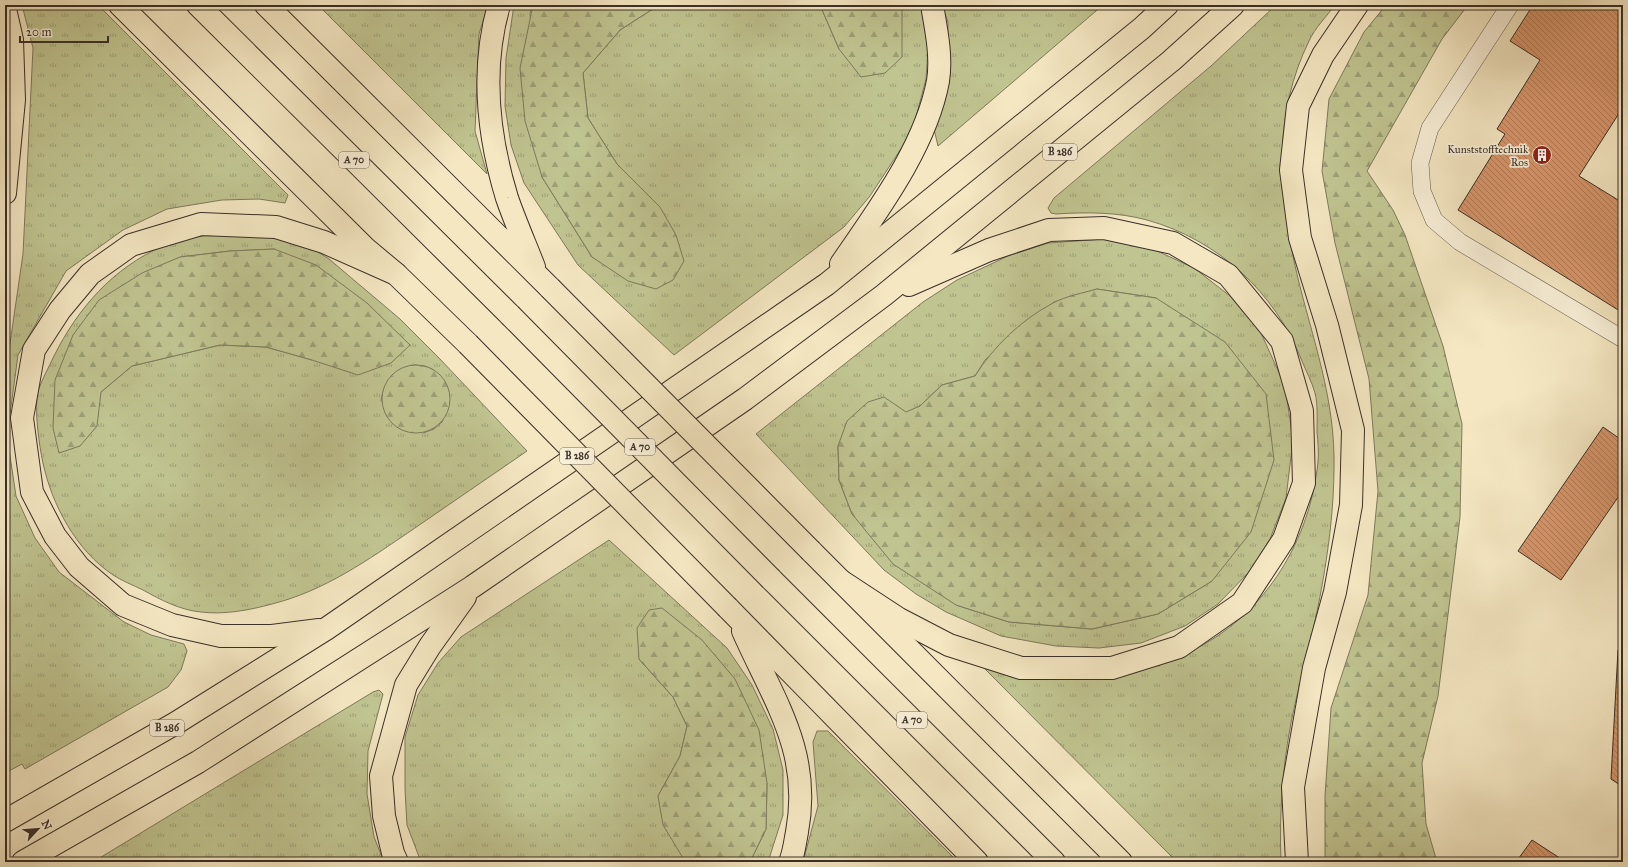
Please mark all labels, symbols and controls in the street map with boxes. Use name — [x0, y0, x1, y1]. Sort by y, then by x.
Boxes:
scale bar — [20, 18, 108, 44]
text: 20 m — [26, 25, 52, 39]
place label: Kunststofftechnik Ros — [1447, 143, 1529, 169]
road number: B 286 — [1043, 144, 1077, 160]
building icon: Kunststofftechnik Ros — [1531, 144, 1553, 166]
road number: A 70 — [339, 152, 369, 168]
road number: A 70 — [625, 439, 655, 455]
road number: B 286 — [560, 448, 594, 464]
road number: A 70 — [897, 712, 927, 728]
road number: B 286 — [150, 720, 184, 736]
north arrow — [18, 809, 58, 849]
text: N — [39, 818, 55, 832]

